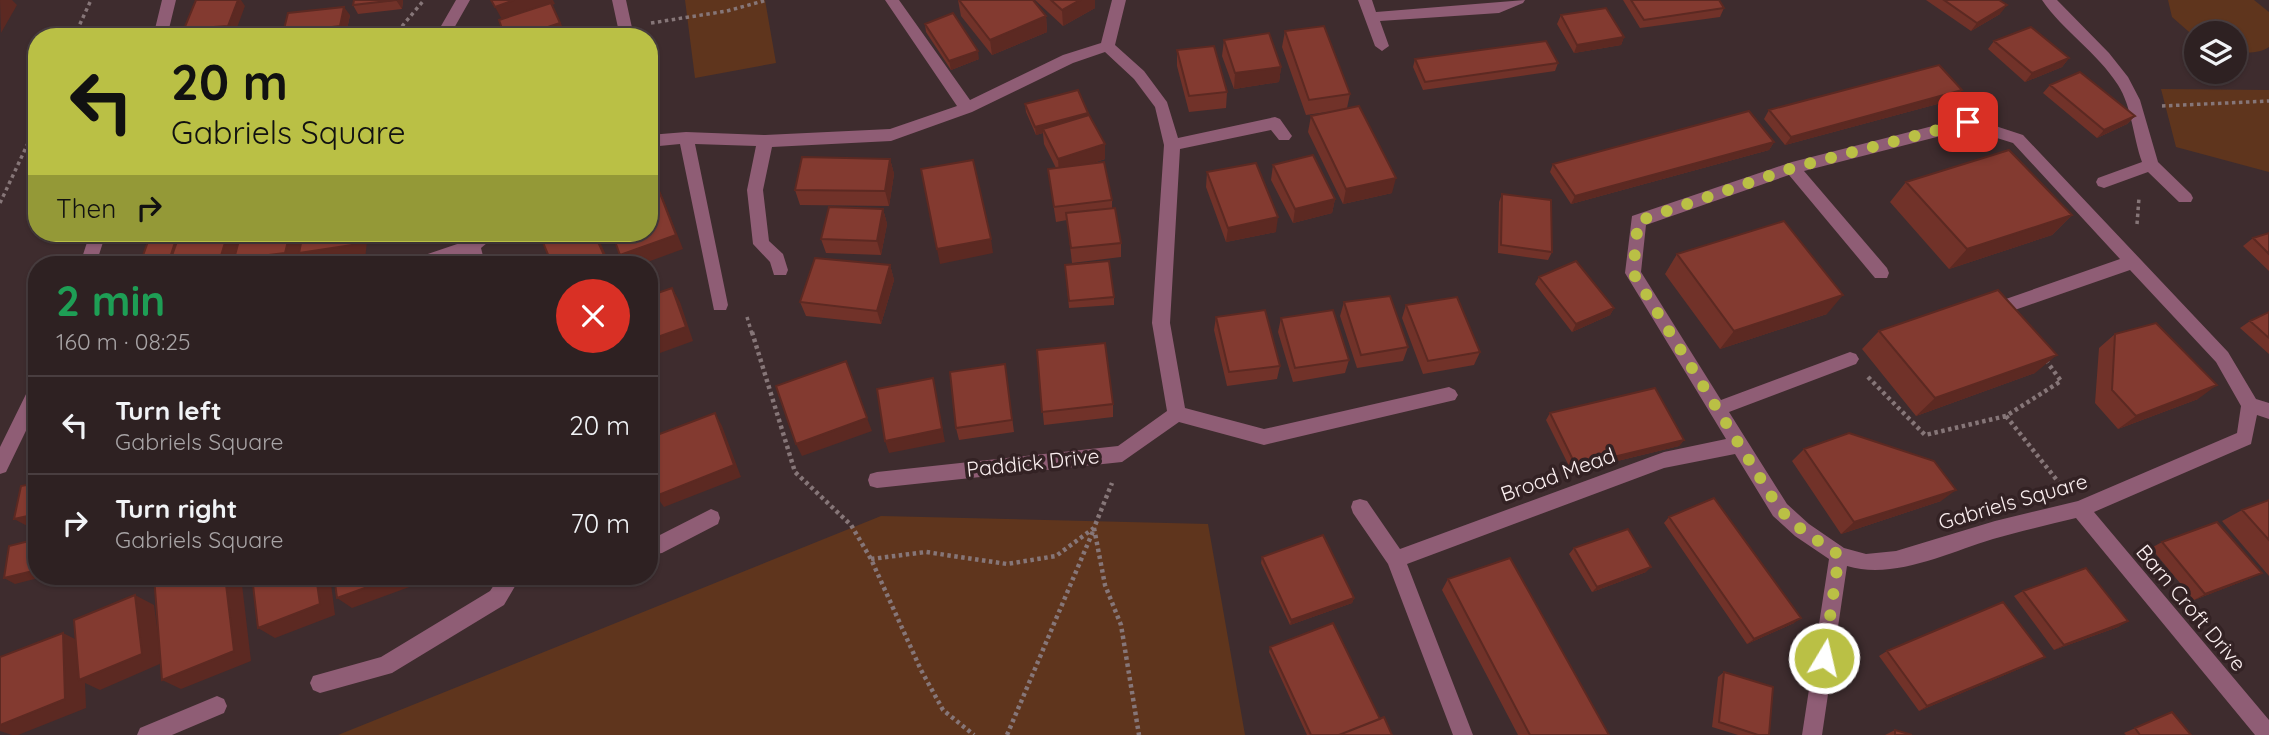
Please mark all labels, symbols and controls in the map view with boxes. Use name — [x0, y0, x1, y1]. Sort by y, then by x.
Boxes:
map controls — [2184, 21, 2247, 84]
button: layers — [2184, 21, 2247, 84]
text: 20 m — [171, 51, 288, 112]
icon: left — [56, 56, 147, 147]
pin — [1938, 92, 1998, 152]
icon: arrive — [1949, 103, 1987, 141]
text: Gabriels Square — [171, 112, 406, 152]
icon: right — [130, 189, 168, 227]
text: Then — [56, 192, 116, 225]
text: 2 min — [56, 274, 165, 327]
button: close — [556, 279, 630, 353]
text: 160 m · 08:25 — [56, 327, 191, 356]
text: Turn left — [115, 394, 222, 427]
icon: left — [56, 406, 94, 444]
text: 20 m — [569, 409, 630, 442]
text: Gabriels Square — [115, 427, 284, 456]
street label: Broad Mead — [1497, 441, 1618, 507]
street label: Paddick Drive — [965, 442, 1101, 482]
street label: Gabriels Square — [1935, 467, 2090, 535]
text: Turn right — [115, 492, 237, 525]
icon: right — [56, 504, 94, 542]
text: 70 m — [570, 507, 630, 540]
text: Gabriels Square — [115, 525, 284, 554]
street label: Barn Croft Drive — [2131, 539, 2252, 676]
position arrow — [1787, 621, 1861, 695]

